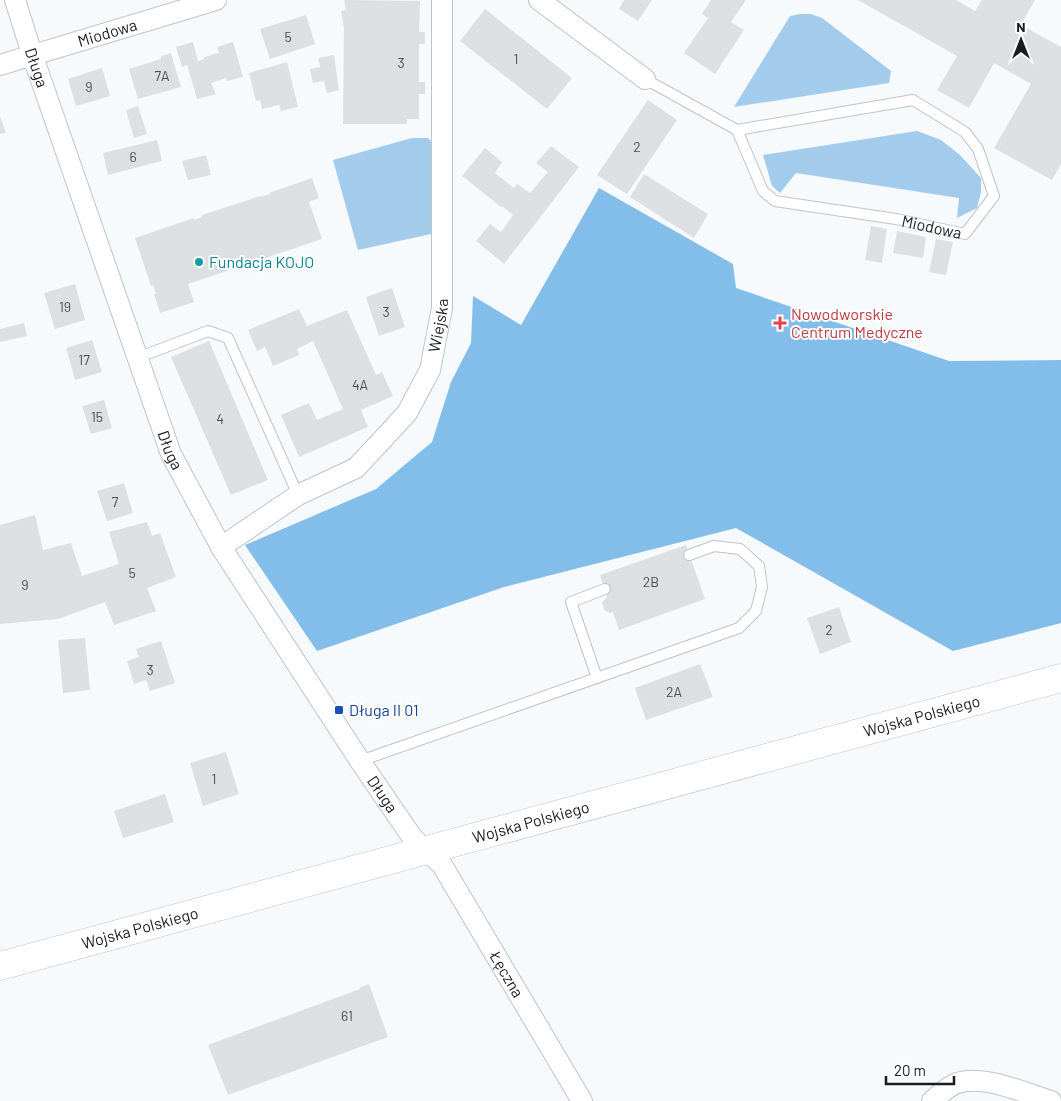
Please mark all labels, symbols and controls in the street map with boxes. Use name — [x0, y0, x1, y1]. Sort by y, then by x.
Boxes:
street label: Miodowa — [75, 14, 139, 50]
north arrow — [996, 15, 1046, 65]
text: N — [1016, 18, 1026, 35]
house number: 5 — [284, 28, 292, 45]
street label: Długa — [22, 45, 53, 90]
house number: 1 — [514, 50, 518, 67]
house number: 3 — [397, 54, 405, 71]
house number: 7A — [154, 67, 170, 84]
house number: 9 — [85, 78, 93, 95]
house number: 2 — [633, 138, 641, 155]
house number: 6 — [129, 148, 137, 165]
street label: Miodowa — [900, 211, 964, 242]
place label: Fundacja KOJO — [209, 252, 314, 271]
marker: Fundacja KOJO — [193, 256, 205, 268]
house number: 19 — [59, 298, 71, 315]
street label: Wiejska — [424, 299, 451, 354]
house number: 3 — [382, 303, 390, 320]
place label: Nowodworskie Centrum Medyczne — [791, 304, 923, 341]
marker: Nowodworskie Centrum Medyczne — [773, 316, 787, 330]
house number: 17 — [78, 351, 90, 368]
house number: 4A — [352, 376, 369, 393]
house number: 15 — [91, 408, 103, 425]
house number: 4 — [216, 410, 224, 427]
street label: Długa — [154, 428, 188, 473]
house number: 7 — [112, 493, 119, 510]
house number: 5 — [128, 564, 136, 581]
house number: 2B — [643, 573, 659, 590]
house number: 9 — [21, 576, 29, 593]
house number: 2 — [825, 621, 833, 638]
house number: 3 — [146, 661, 154, 678]
house number: 2A — [666, 683, 682, 700]
street label: Wojska Polskiego — [861, 690, 982, 740]
place label: Długa II 01 — [349, 700, 419, 719]
marker: Długa II 01 — [333, 704, 345, 716]
house number: 1 — [212, 770, 216, 787]
street label: Długa — [364, 772, 402, 816]
street label: Wojska Polskiego — [470, 797, 591, 846]
street label: Wojska Polskiego — [79, 903, 200, 952]
street label: Łęczna — [486, 947, 528, 1001]
house number: 61 — [341, 1007, 353, 1024]
scale bar — [886, 1054, 954, 1086]
text: 20 m — [894, 1061, 926, 1079]

